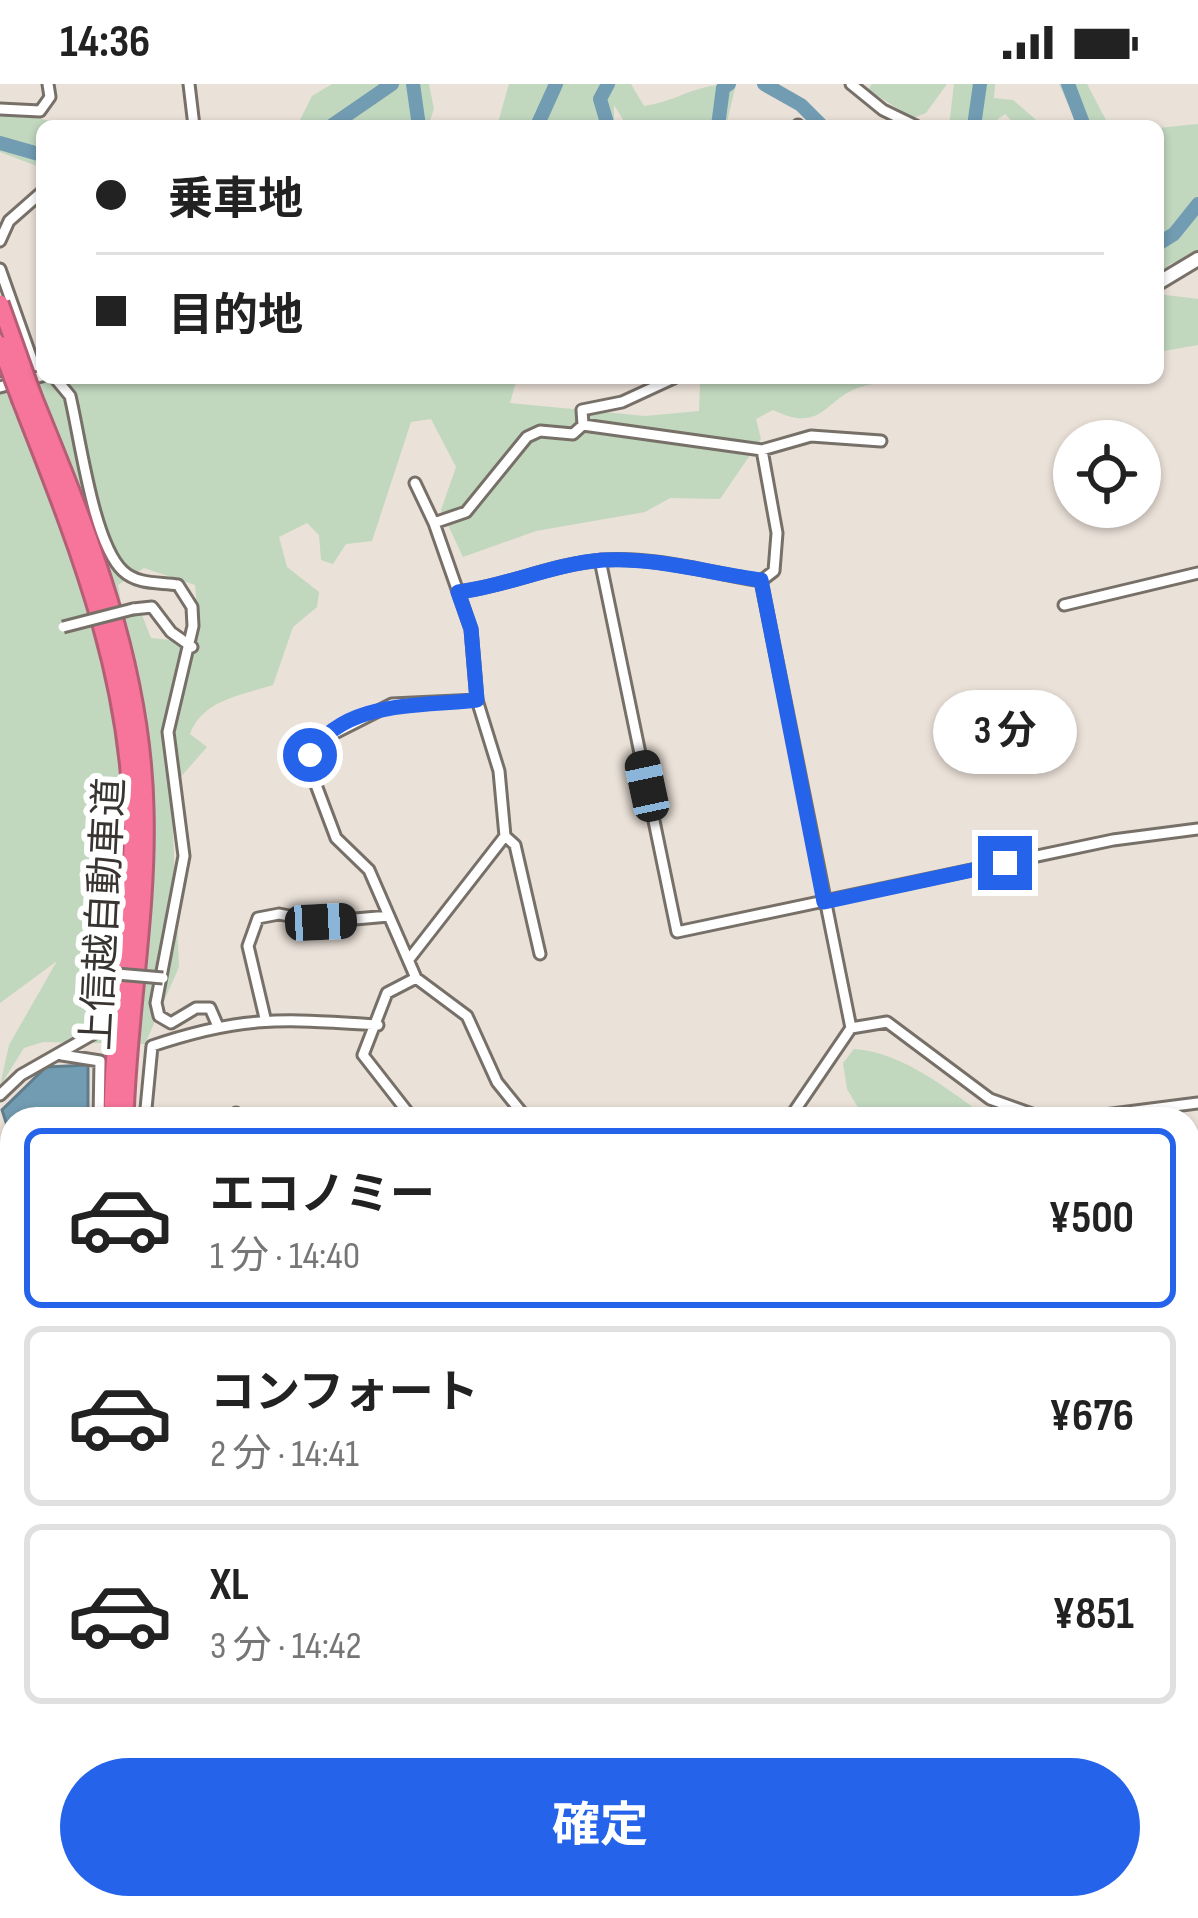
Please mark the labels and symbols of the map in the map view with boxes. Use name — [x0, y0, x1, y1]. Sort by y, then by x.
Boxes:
callout: 3 分 — [933, 689, 1077, 773]
route start — [283, 728, 337, 782]
car — [622, 747, 672, 825]
street label: 上信越自動車道 — [74, 777, 135, 1052]
route end — [978, 836, 1032, 890]
car — [284, 902, 358, 942]

